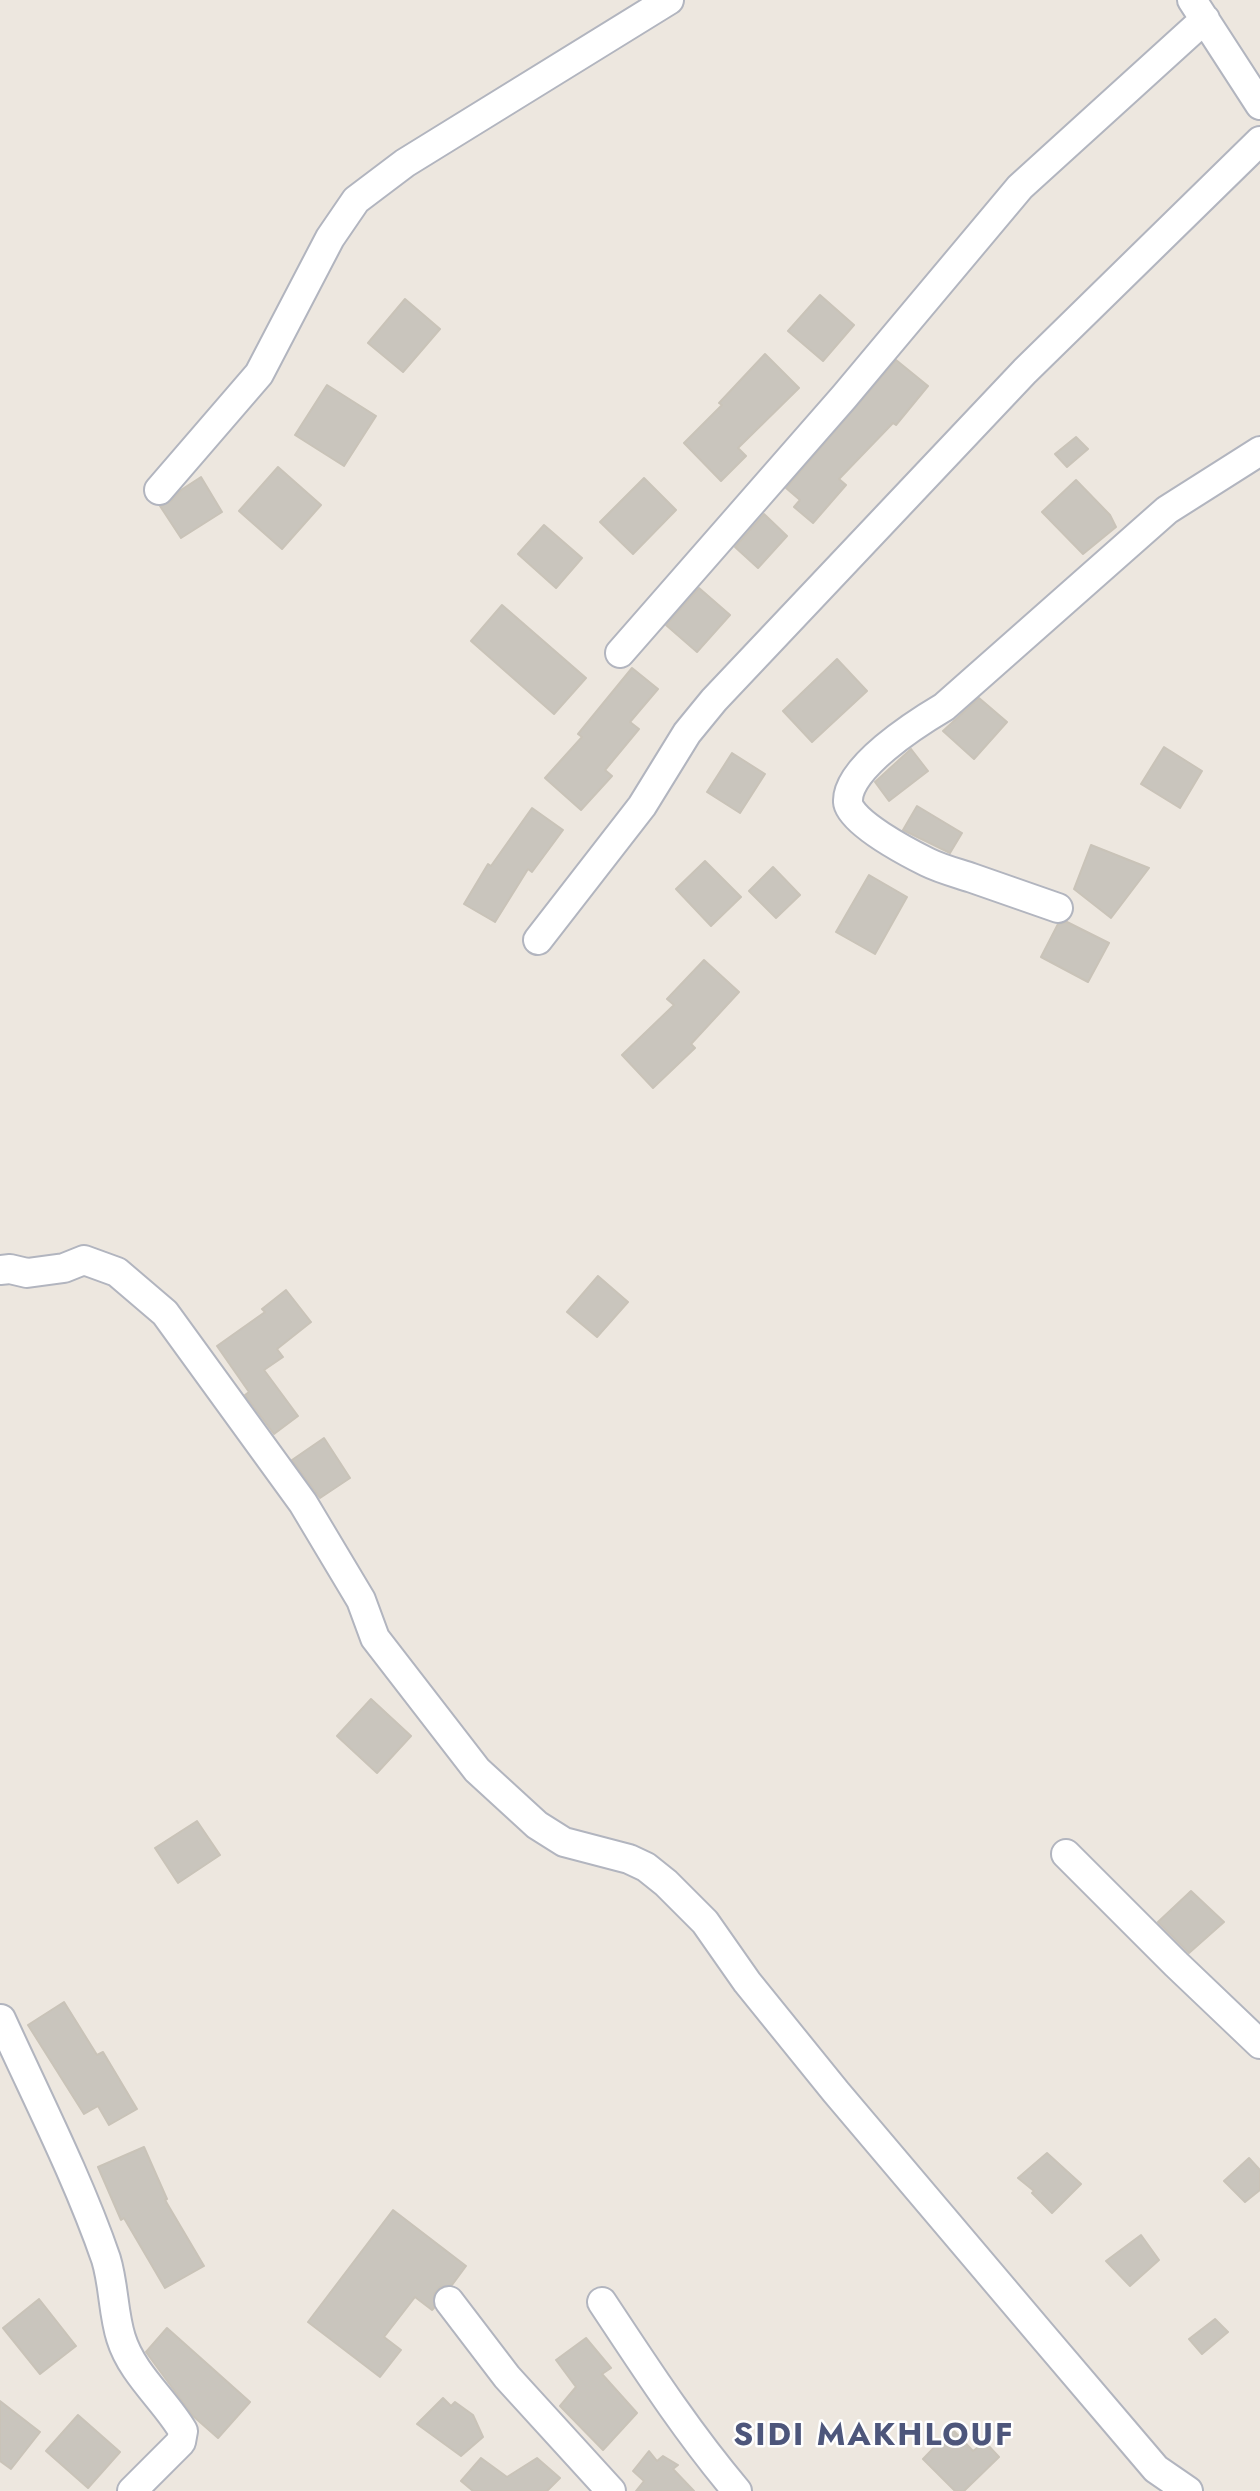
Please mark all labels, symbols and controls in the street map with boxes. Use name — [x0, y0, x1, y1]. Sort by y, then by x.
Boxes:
district label: SIDI MAKHLOUF — [735, 2418, 1013, 2456]

